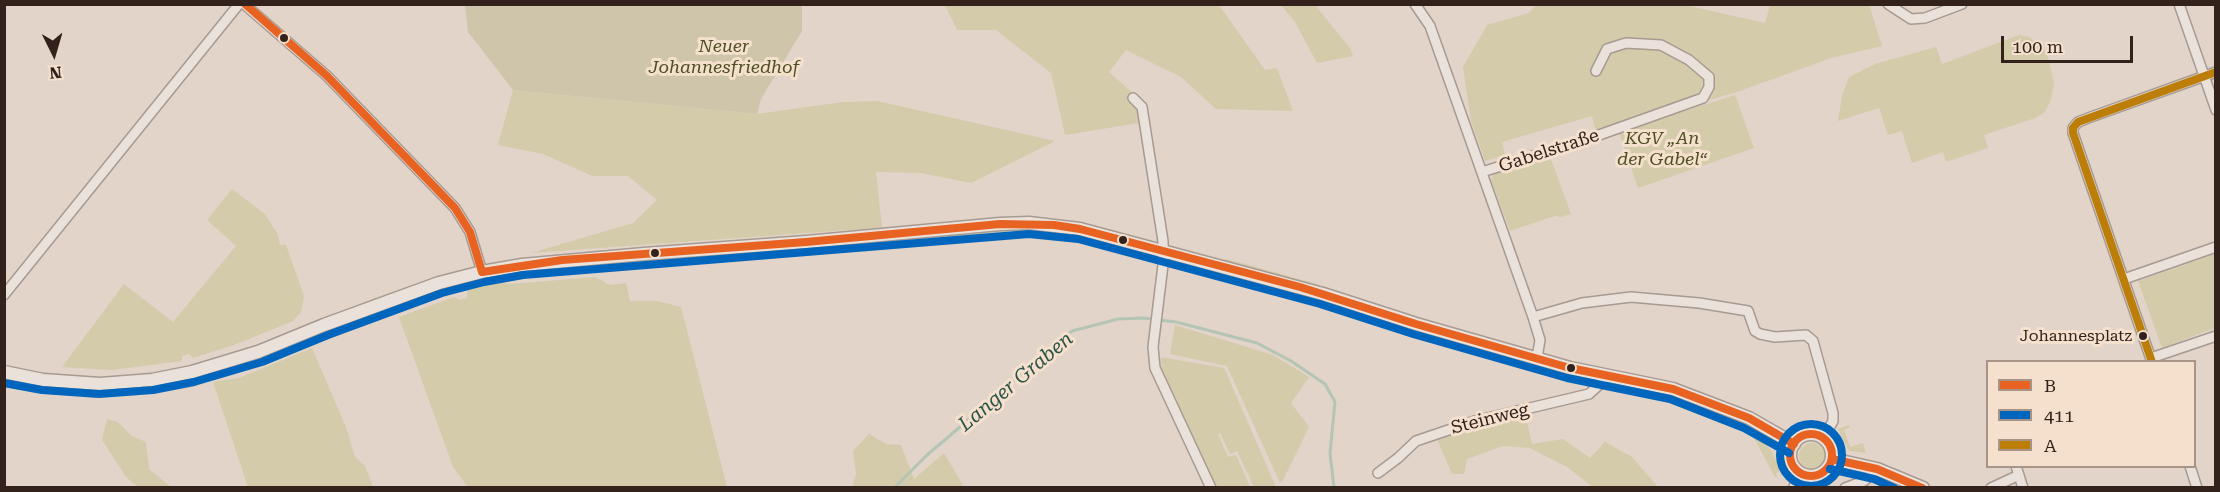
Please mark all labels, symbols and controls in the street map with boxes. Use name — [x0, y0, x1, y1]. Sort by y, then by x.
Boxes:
north arrow — [24, 24, 84, 84]
scale bar — [2004, 24, 2136, 62]
unlabelled marker — [278, 32, 290, 44]
park label: Neuer Johannesfriedhof — [649, 36, 799, 78]
text: 100 m — [2012, 36, 2063, 57]
text: N — [49, 62, 63, 82]
street label: Gabelstraße — [1496, 125, 1602, 177]
park label: KGV „An der Gabel“ — [1617, 128, 1707, 170]
unlabelled marker — [1117, 234, 1129, 246]
unlabelled marker — [649, 247, 661, 259]
place label: Johannesplatz — [2020, 326, 2132, 346]
water label: Langer Graben — [954, 327, 1078, 437]
marker: Johannesplatz — [2137, 330, 2149, 342]
legend — [1986, 360, 2196, 468]
unlabelled marker — [1565, 362, 1577, 374]
text: B — [2044, 375, 2056, 396]
street label: Steinweg — [1449, 399, 1531, 439]
text: 411 — [2044, 405, 2074, 426]
text: A — [2044, 435, 2057, 456]

